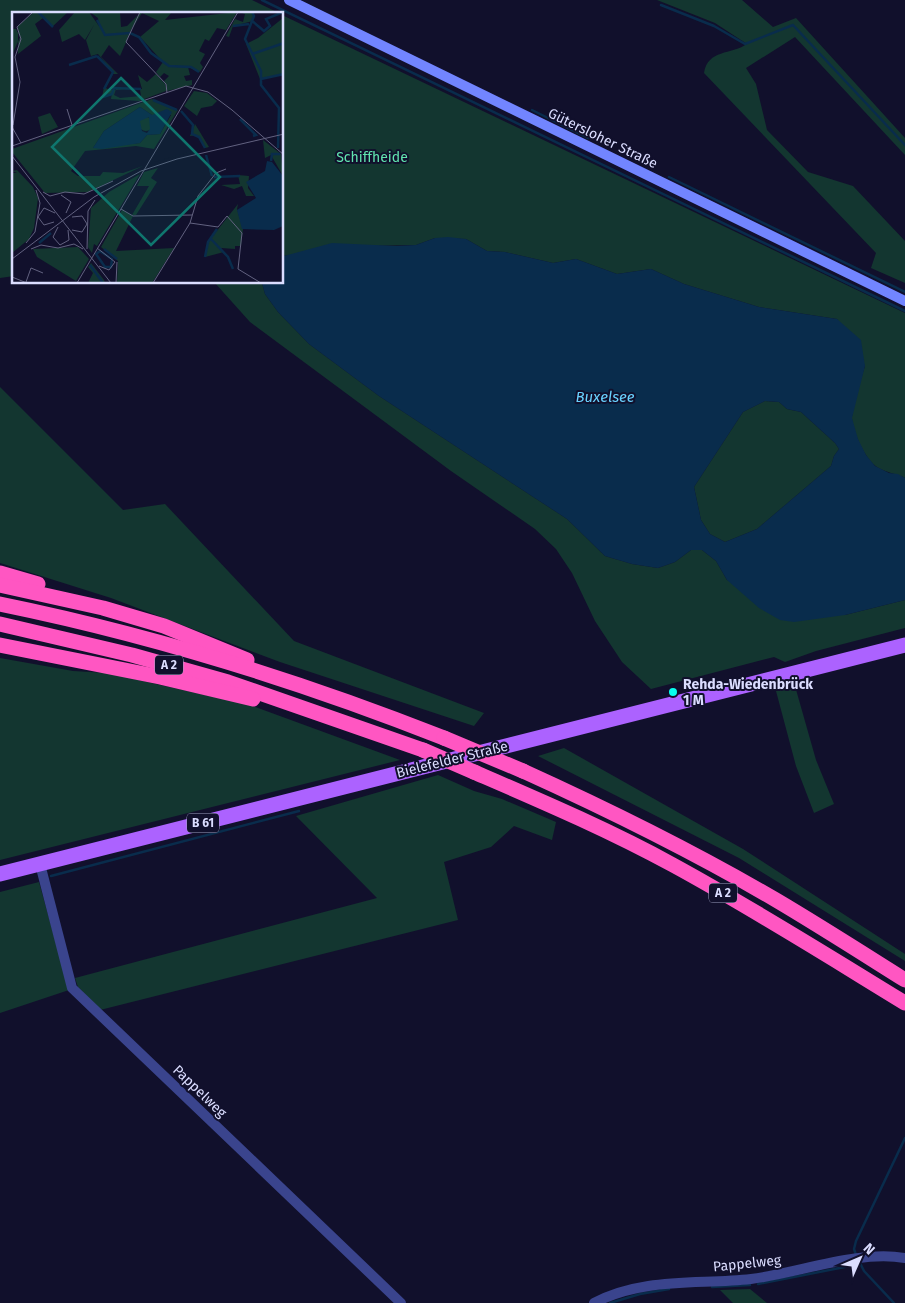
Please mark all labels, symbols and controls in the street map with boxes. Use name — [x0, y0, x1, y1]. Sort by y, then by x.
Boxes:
inset map — [12, 12, 284, 284]
street label: Gütersloher Straße — [545, 105, 660, 172]
park label: Schiffheide — [336, 149, 408, 166]
water label: Buxelsee — [575, 388, 635, 406]
road number: A 2 — [155, 656, 183, 674]
place label: Rehda-Wiedenbrück 1 M — [683, 676, 813, 709]
marker: Rehda-Wiedenbrück 1 M — [667, 686, 679, 698]
street label: Bielefelder Straße — [395, 737, 510, 782]
road number: B 61 — [187, 814, 219, 832]
road number: A 2 — [709, 884, 737, 902]
street label: Pappelweg — [169, 1062, 231, 1122]
north arrow — [835, 1233, 885, 1283]
text: N — [860, 1240, 878, 1258]
street label: Pappelweg — [712, 1251, 783, 1276]

